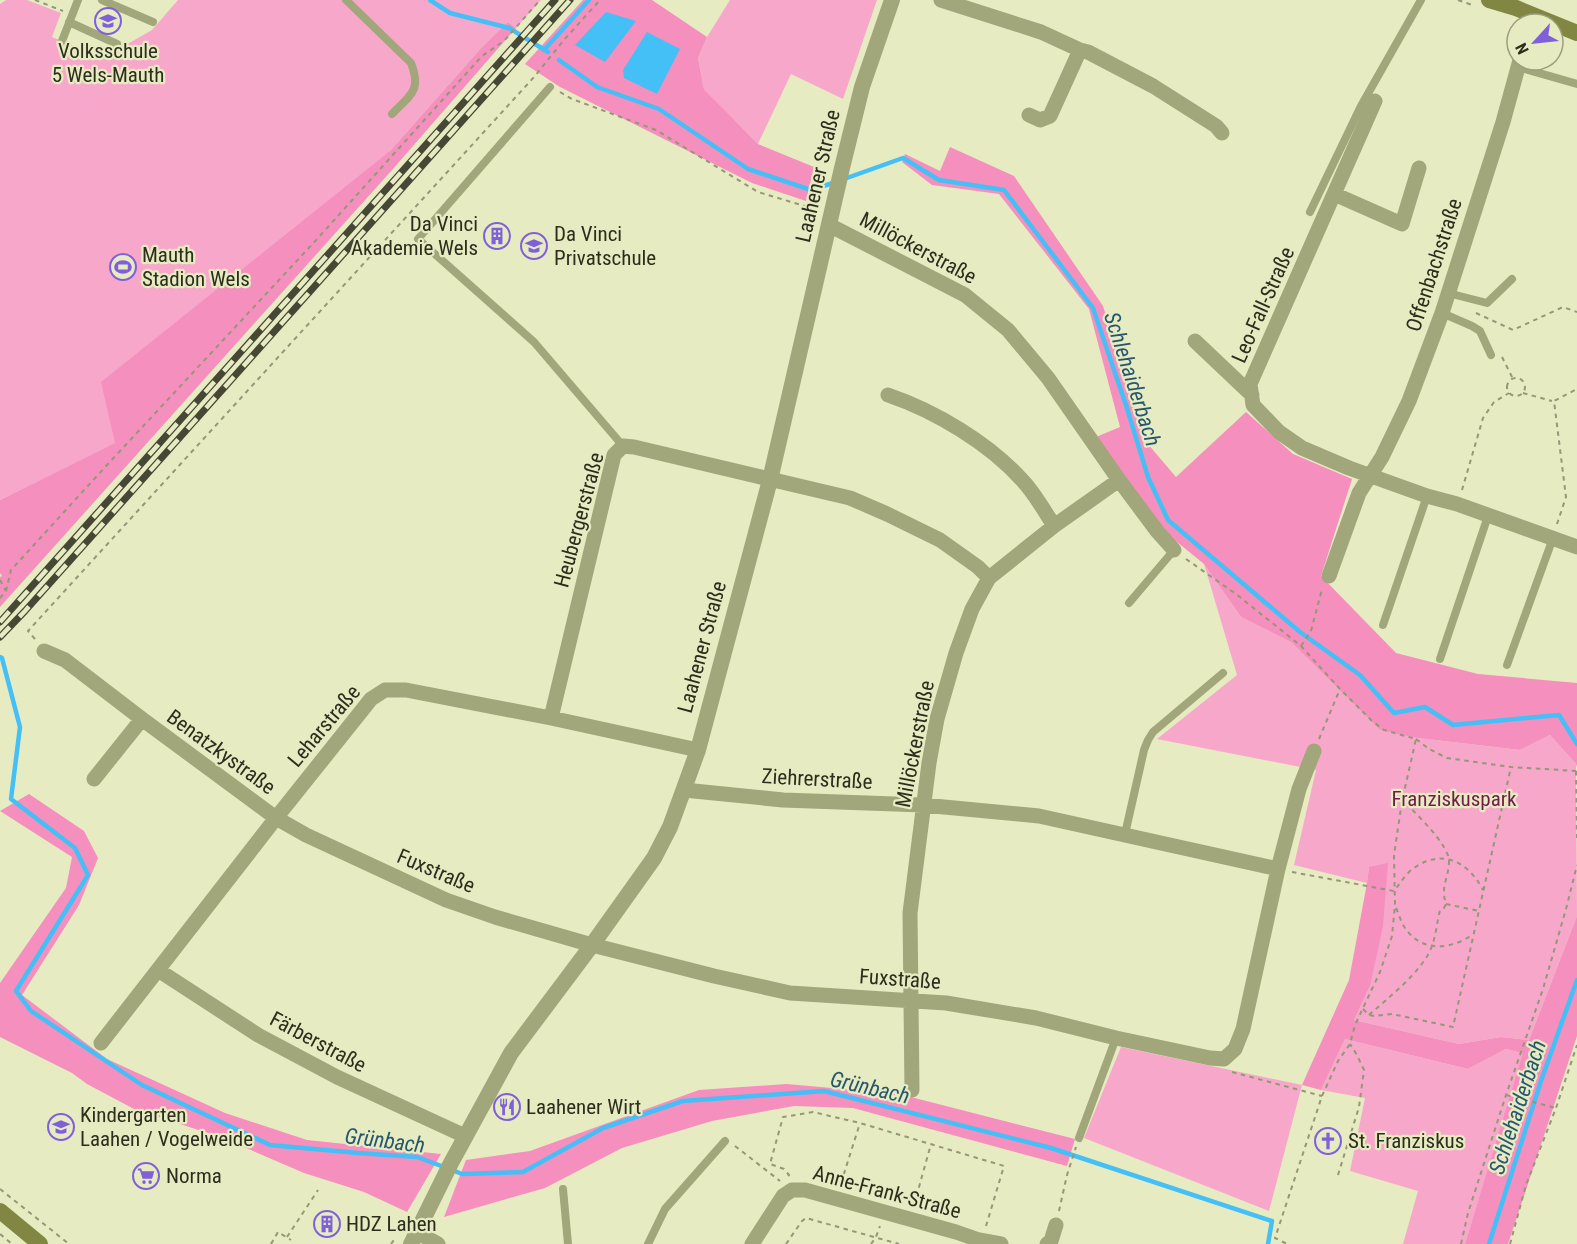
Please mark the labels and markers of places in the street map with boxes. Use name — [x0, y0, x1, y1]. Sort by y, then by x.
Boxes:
school or university icon: Volksschule 5 Wels-Mauth — [93, 6, 123, 36]
place label: Volksschule 5 Wels-Mauth — [52, 39, 164, 87]
place label: Da Vinci Akademie Wels — [351, 212, 478, 260]
building icon: Da Vinci Akademie Wels — [482, 221, 512, 251]
place label: Da Vinci Privatschule — [554, 222, 656, 270]
school or university icon: Da Vinci Privatschule — [519, 231, 549, 261]
place label: Mauth Stadion Wels — [142, 243, 250, 291]
sports icon: Mauth Stadion Wels — [108, 252, 138, 282]
restaurant icon: Laahener Wirt — [492, 1092, 522, 1122]
place label: Laahener Wirt — [526, 1095, 641, 1119]
place label: Kindergarten Laahen / Vogelweide — [80, 1103, 253, 1151]
school or university icon: Kindergarten Laahen / Vogelweide — [46, 1112, 76, 1142]
church icon: St. Franziskus — [1313, 1126, 1343, 1156]
place label: St. Franziskus — [1348, 1129, 1464, 1153]
supermarket icon: Norma — [131, 1161, 161, 1191]
place label: Norma — [166, 1164, 222, 1188]
building icon: HDZ Lahen — [312, 1209, 342, 1239]
place label: HDZ Lahen — [346, 1212, 437, 1236]

